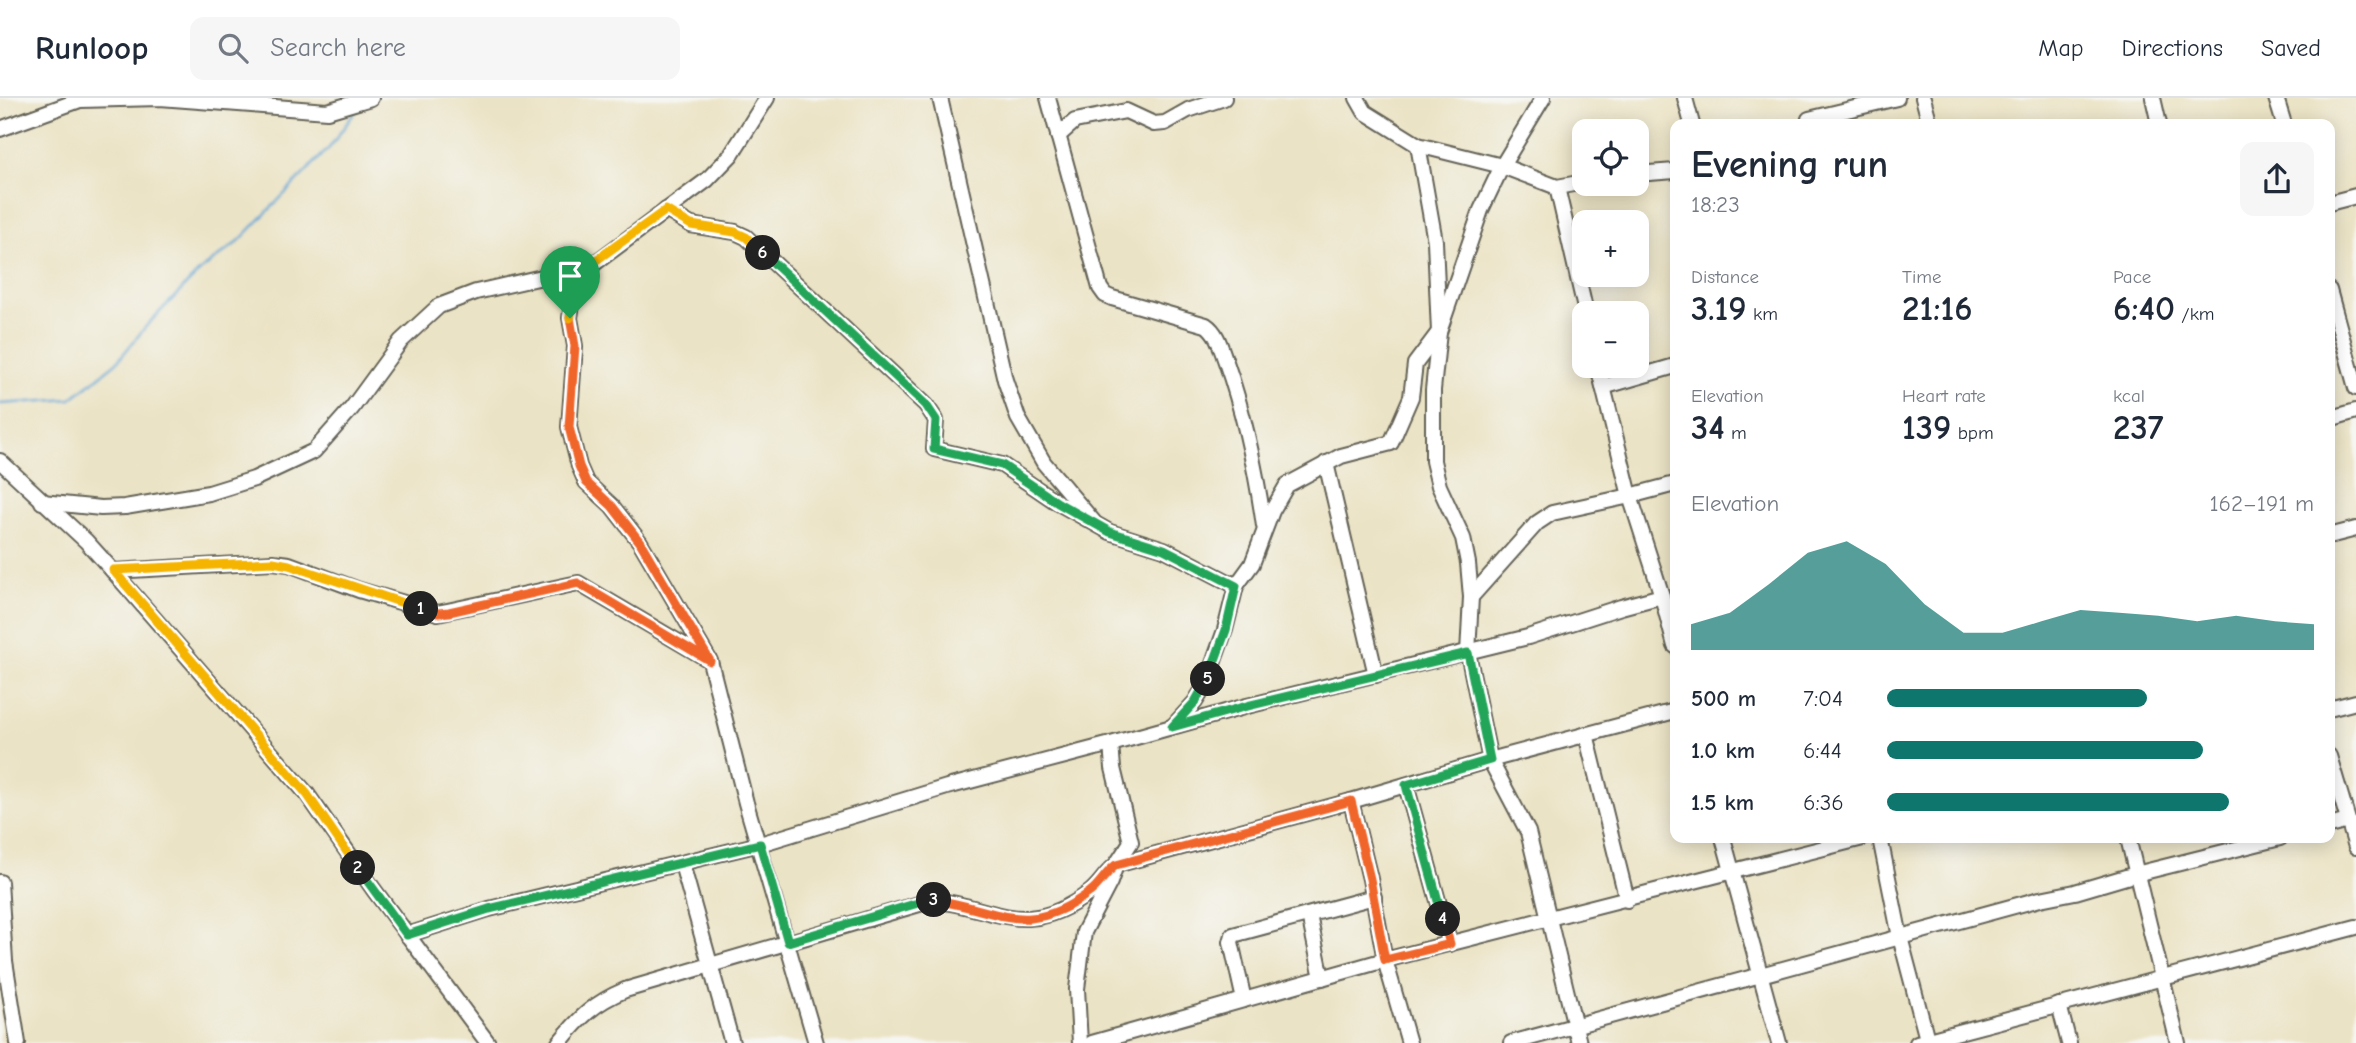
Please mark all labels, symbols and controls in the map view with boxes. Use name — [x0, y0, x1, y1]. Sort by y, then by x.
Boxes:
search box — [190, 17, 680, 80]
text: Runloop — [35, 29, 148, 67]
icon: search — [214, 29, 252, 67]
text: Search here — [270, 33, 406, 63]
text: Map — [2038, 34, 2084, 62]
text: Directions — [2122, 34, 2223, 62]
text: Saved — [2261, 34, 2321, 62]
map controls — [1572, 119, 1649, 378]
button: locate — [1572, 119, 1649, 196]
button: share — [2240, 142, 2314, 216]
text: Evening run — [1691, 143, 1888, 187]
text: 18:23 — [1691, 191, 1740, 218]
button: + — [1572, 210, 1649, 287]
pin: 6 — [746, 236, 780, 270]
text: 6 — [758, 241, 767, 263]
pin — [540, 246, 600, 318]
icon: arrive — [551, 257, 589, 295]
text: Distance — [1691, 266, 1759, 288]
text: Time — [1902, 266, 1941, 288]
text: Pace — [2113, 266, 2151, 288]
text: 3.19 — [1691, 288, 1747, 329]
text: 21:16 — [1902, 288, 1973, 329]
text: 6:40 — [2113, 288, 2175, 329]
button: − — [1572, 301, 1649, 378]
text: km — [1747, 303, 1778, 325]
text: /km — [2175, 303, 2215, 325]
text: Elevation — [1691, 385, 1764, 407]
text: Heart rate — [1902, 385, 1986, 407]
text: kcal — [2113, 385, 2145, 407]
text: 34 — [1691, 407, 1725, 448]
text: 139 — [1902, 407, 1951, 448]
text: 237 — [2113, 407, 2163, 448]
text: m — [1725, 422, 1747, 444]
text: bpm — [1951, 422, 1994, 444]
text: Elevation — [1691, 490, 1779, 517]
text: 162–191 m — [2209, 490, 2314, 517]
pin: 1 — [404, 592, 438, 626]
text: 1 — [417, 597, 424, 619]
pin: 5 — [1190, 662, 1226, 696]
text: 5 — [1202, 667, 1213, 689]
text: 500 m — [1691, 685, 1756, 712]
text: 7:04 — [1803, 685, 1843, 712]
text: 1.0 km — [1691, 737, 1755, 764]
text: 6:44 — [1803, 737, 1842, 764]
text: 1.5 km — [1691, 789, 1754, 816]
text: 6:36 — [1803, 789, 1844, 816]
pin: 2 — [340, 850, 376, 886]
text: 2 — [353, 856, 362, 878]
pin: 3 — [916, 882, 951, 918]
text: 3 — [929, 888, 938, 910]
pin: 4 — [1426, 902, 1460, 936]
text: 4 — [1438, 907, 1447, 929]

